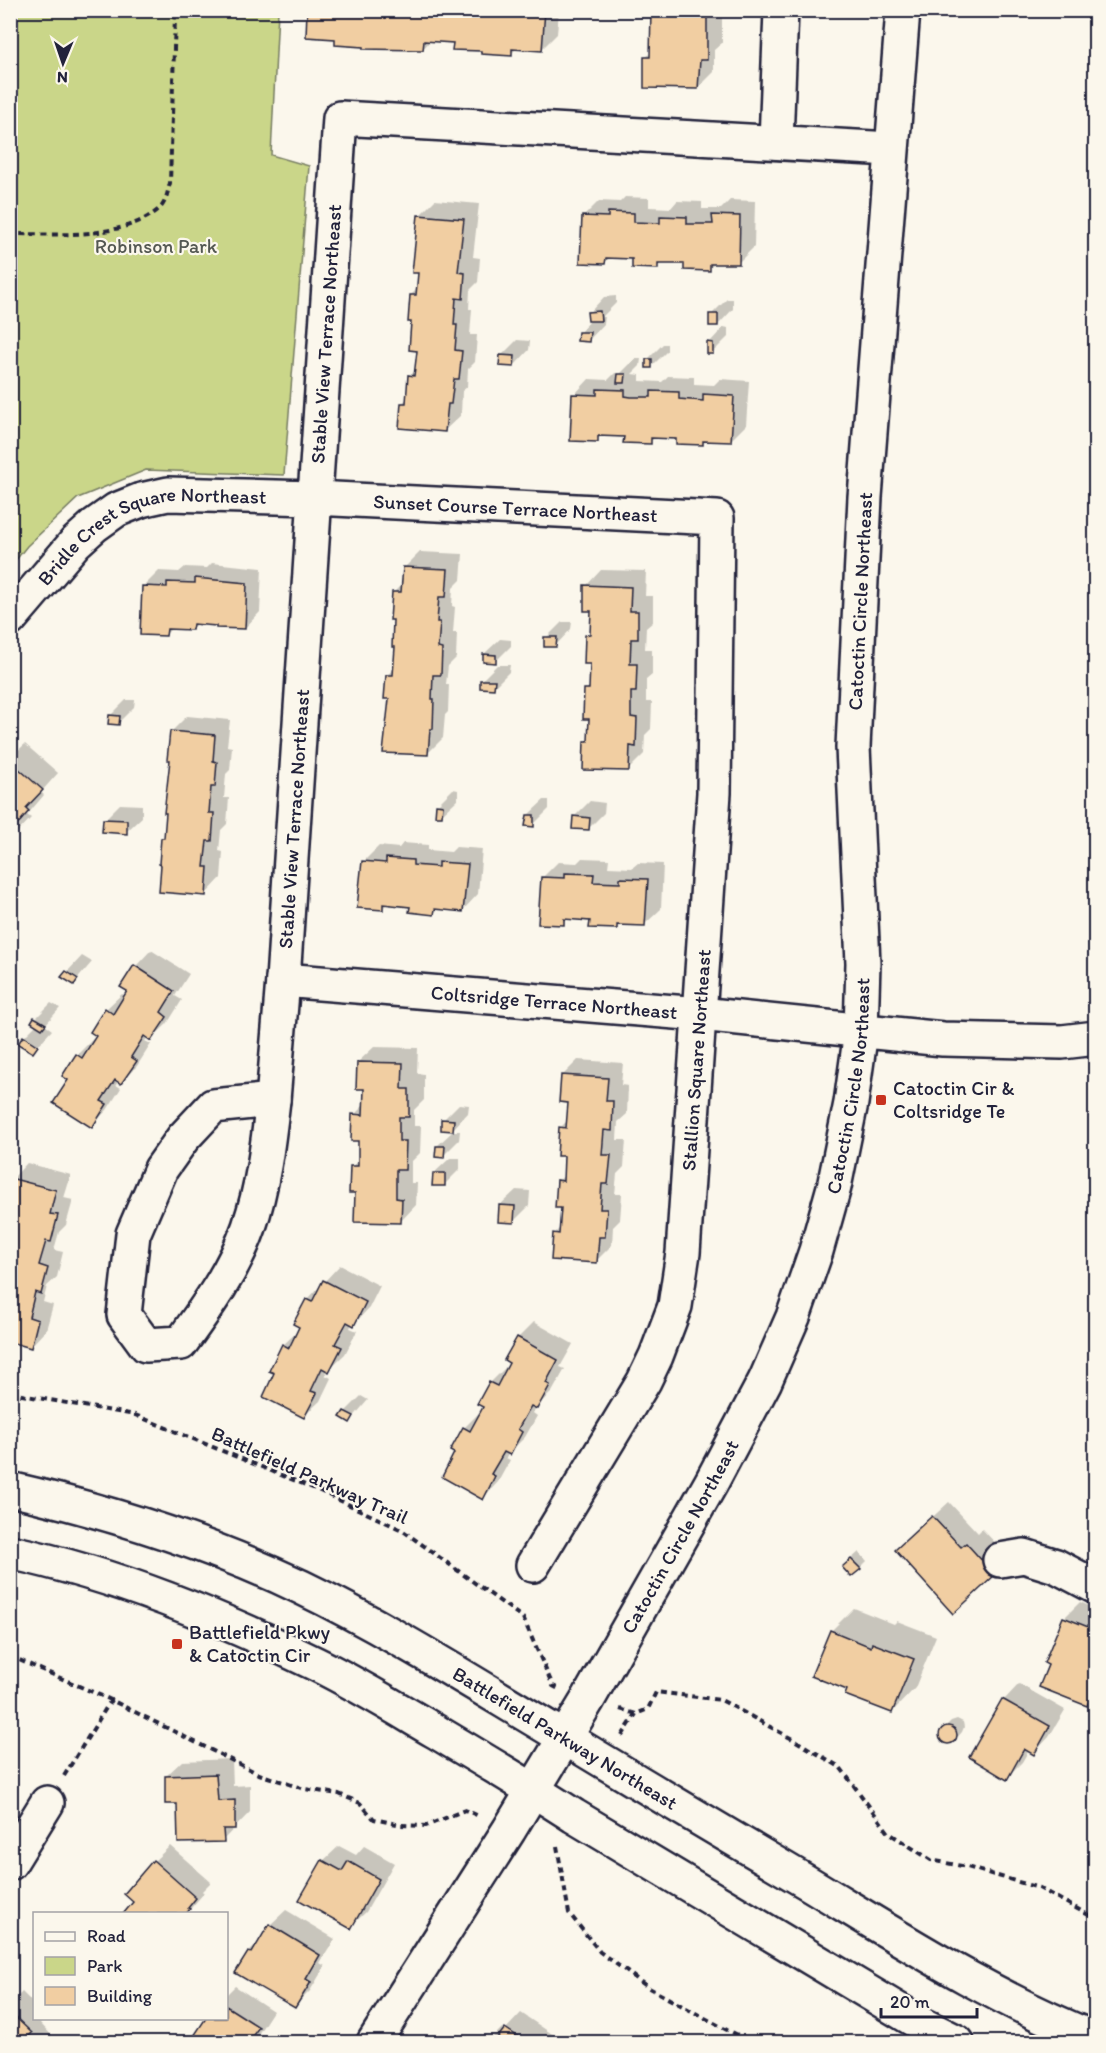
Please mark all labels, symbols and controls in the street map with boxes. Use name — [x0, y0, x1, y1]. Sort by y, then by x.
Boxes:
north arrow — [33, 33, 93, 93]
text: N — [57, 68, 68, 87]
street label: Stable View Terrace Northeast — [305, 203, 346, 464]
park label: Robinson Park — [95, 234, 218, 258]
street label: Bridle Crest Square Northeast — [32, 482, 267, 590]
street label: Sunset Course Terrace Northeast — [373, 489, 658, 527]
street label: Catoctin Circle Northeast — [843, 491, 877, 711]
street label: Stable View Terrace Northeast — [273, 688, 314, 949]
street label: Stallion Square Northeast — [676, 948, 716, 1172]
street label: Catoctin Circle Northeast — [821, 977, 875, 1197]
street label: Coltsridge Terrace Northeast — [430, 980, 679, 1024]
place label: Catoctin Cir & Coltsridge Te — [893, 1076, 1014, 1123]
marker: Catoctin Cir & Coltsridge Te — [874, 1093, 888, 1107]
street label: Battlefield Parkway Trail — [208, 1421, 412, 1529]
street label: Catoctin Circle Northeast — [616, 1436, 744, 1638]
place label: Battlefield Pkwy & Catoctin Cir — [189, 1620, 330, 1667]
marker: Battlefield Pkwy & Catoctin Cir — [170, 1637, 184, 1651]
street label: Battlefield Parkway Northeast — [448, 1661, 682, 1815]
legend — [33, 1912, 228, 2020]
text: Road — [87, 1925, 126, 1947]
text: Park — [87, 1955, 122, 1977]
scale bar — [881, 1981, 977, 2019]
text: Building — [87, 1985, 153, 2007]
text: 20 m — [890, 1991, 930, 2013]

